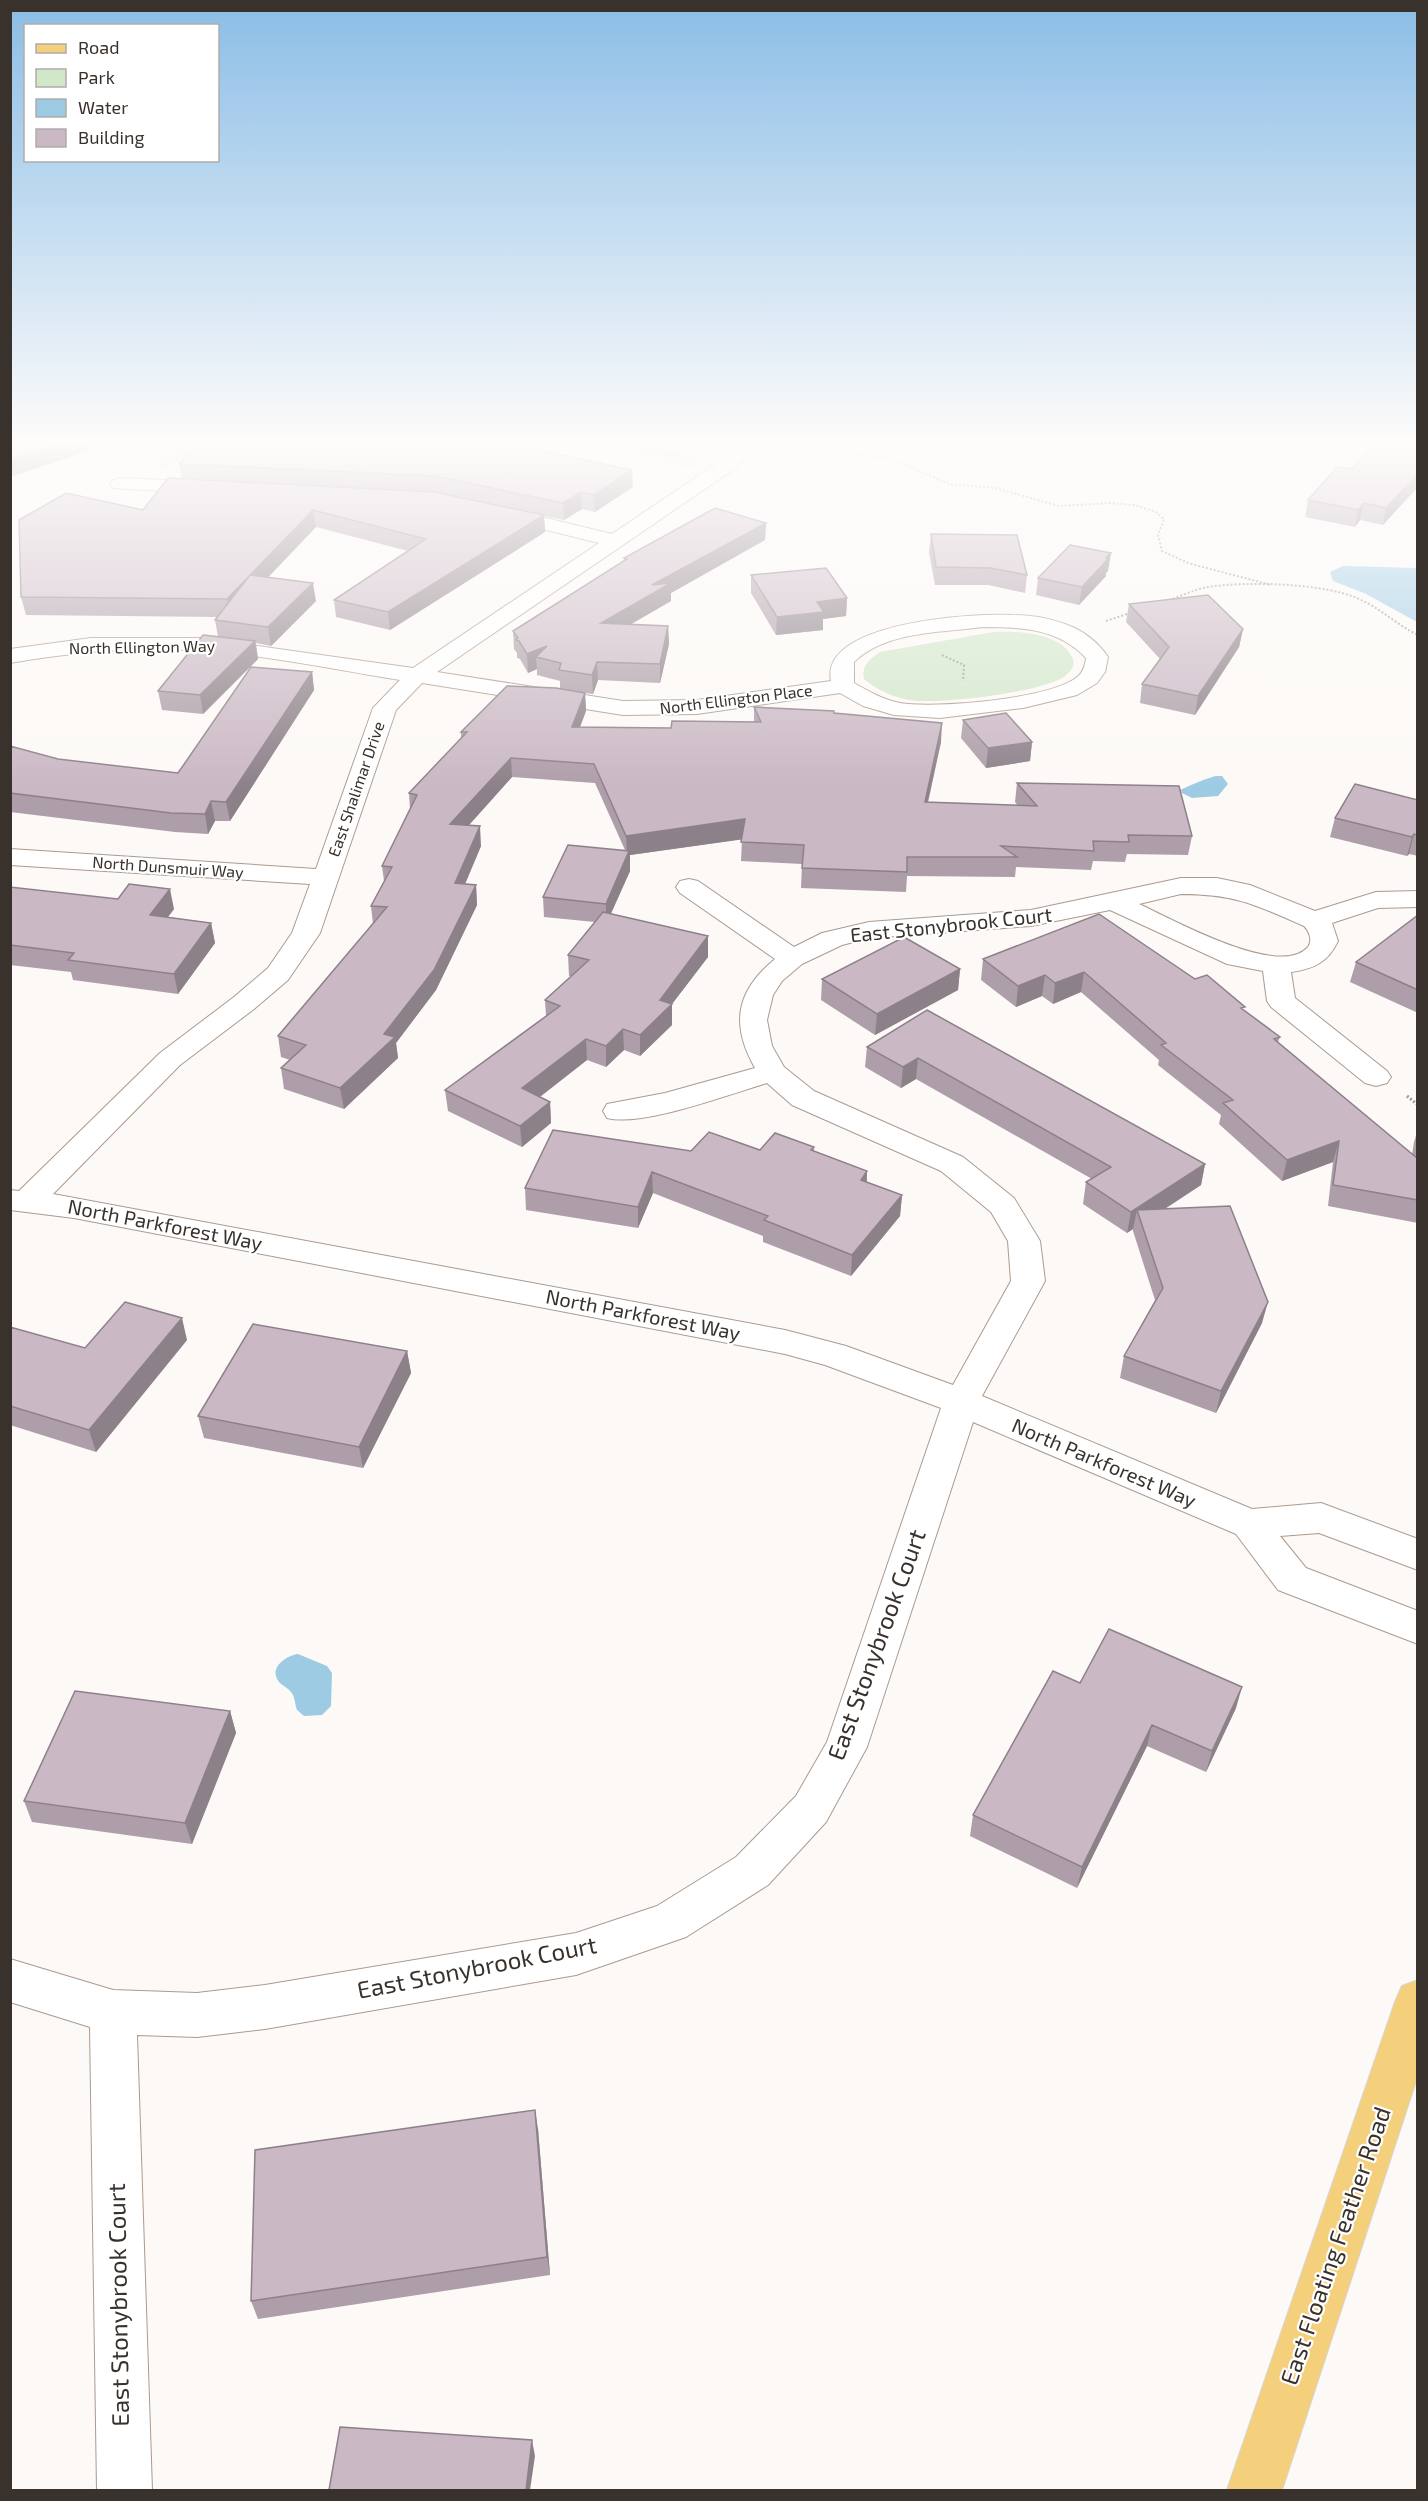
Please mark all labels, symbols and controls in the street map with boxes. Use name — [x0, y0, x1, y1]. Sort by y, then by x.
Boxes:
legend — [24, 24, 219, 162]
text: Road — [78, 36, 119, 58]
text: Park — [78, 66, 115, 88]
text: Water — [78, 96, 128, 118]
text: Building — [78, 126, 145, 148]
street label: North Ellington Way — [69, 636, 216, 657]
street label: North Ellington Place — [658, 680, 813, 717]
street label: East Shalimar Drive — [323, 719, 388, 859]
street label: North Dunsmuir Way — [92, 852, 245, 881]
street label: East Stonybrook Court — [849, 901, 1053, 947]
street label: North Parkforest Way — [66, 1193, 265, 1255]
street label: North Parkforest Way — [544, 1283, 743, 1345]
street label: North Parkforest Way — [1009, 1412, 1200, 1512]
street label: East Stonybrook Court — [820, 1525, 931, 1764]
street label: East Stonybrook Court — [354, 1929, 599, 2004]
street label: East Floating Feather Road — [1273, 2103, 1396, 2388]
street label: East Stonybrook Court — [101, 2183, 134, 2427]

